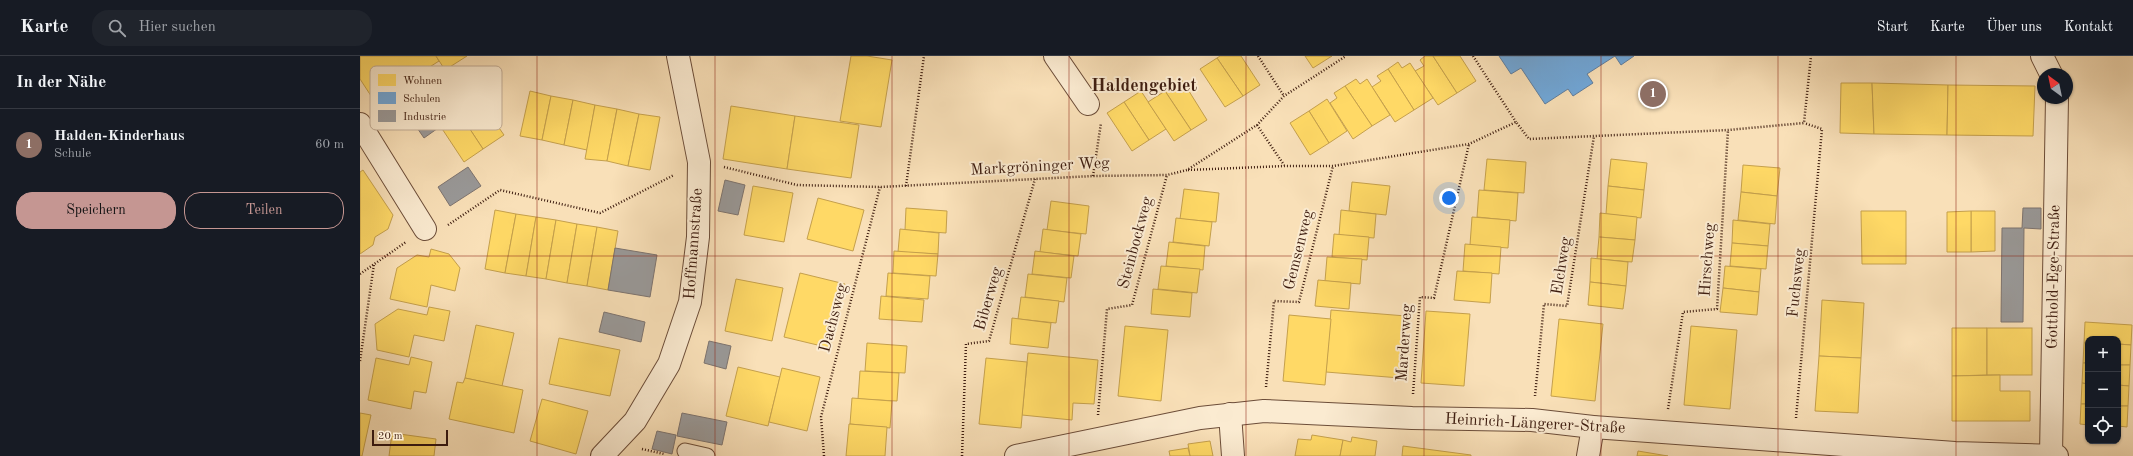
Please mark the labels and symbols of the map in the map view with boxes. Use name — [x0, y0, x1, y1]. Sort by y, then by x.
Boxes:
legend — [370, 66, 502, 130]
north arrow — [2037, 68, 2073, 104]
text: Wohnen — [403, 76, 442, 87]
district label: Haldengebiet — [1091, 77, 1197, 95]
pin: 1 — [1640, 79, 1666, 109]
text: Schulen — [403, 94, 441, 105]
text: Industrie — [403, 112, 446, 123]
street label: Markgröninger Weg — [970, 155, 1110, 179]
street label: Hoffmannstraße — [682, 188, 706, 300]
your location — [1439, 188, 1459, 208]
street label: Steinbockweg — [1116, 195, 1156, 291]
street label: Gotthold-Ege-Straße — [2045, 205, 2063, 349]
street label: Gemsenweg — [1281, 208, 1317, 292]
street label: Hirschweg — [1697, 222, 1719, 297]
street label: Elchweg — [1550, 235, 1575, 296]
street label: Fuchsweg — [1785, 247, 1809, 318]
street label: Biberweg — [972, 265, 1006, 333]
street label: Dachsweg — [817, 281, 851, 354]
street label: Marderweg — [1394, 303, 1416, 382]
street label: Heinrich-Längerer-Straße — [1444, 411, 1626, 437]
scale bar — [372, 428, 448, 447]

